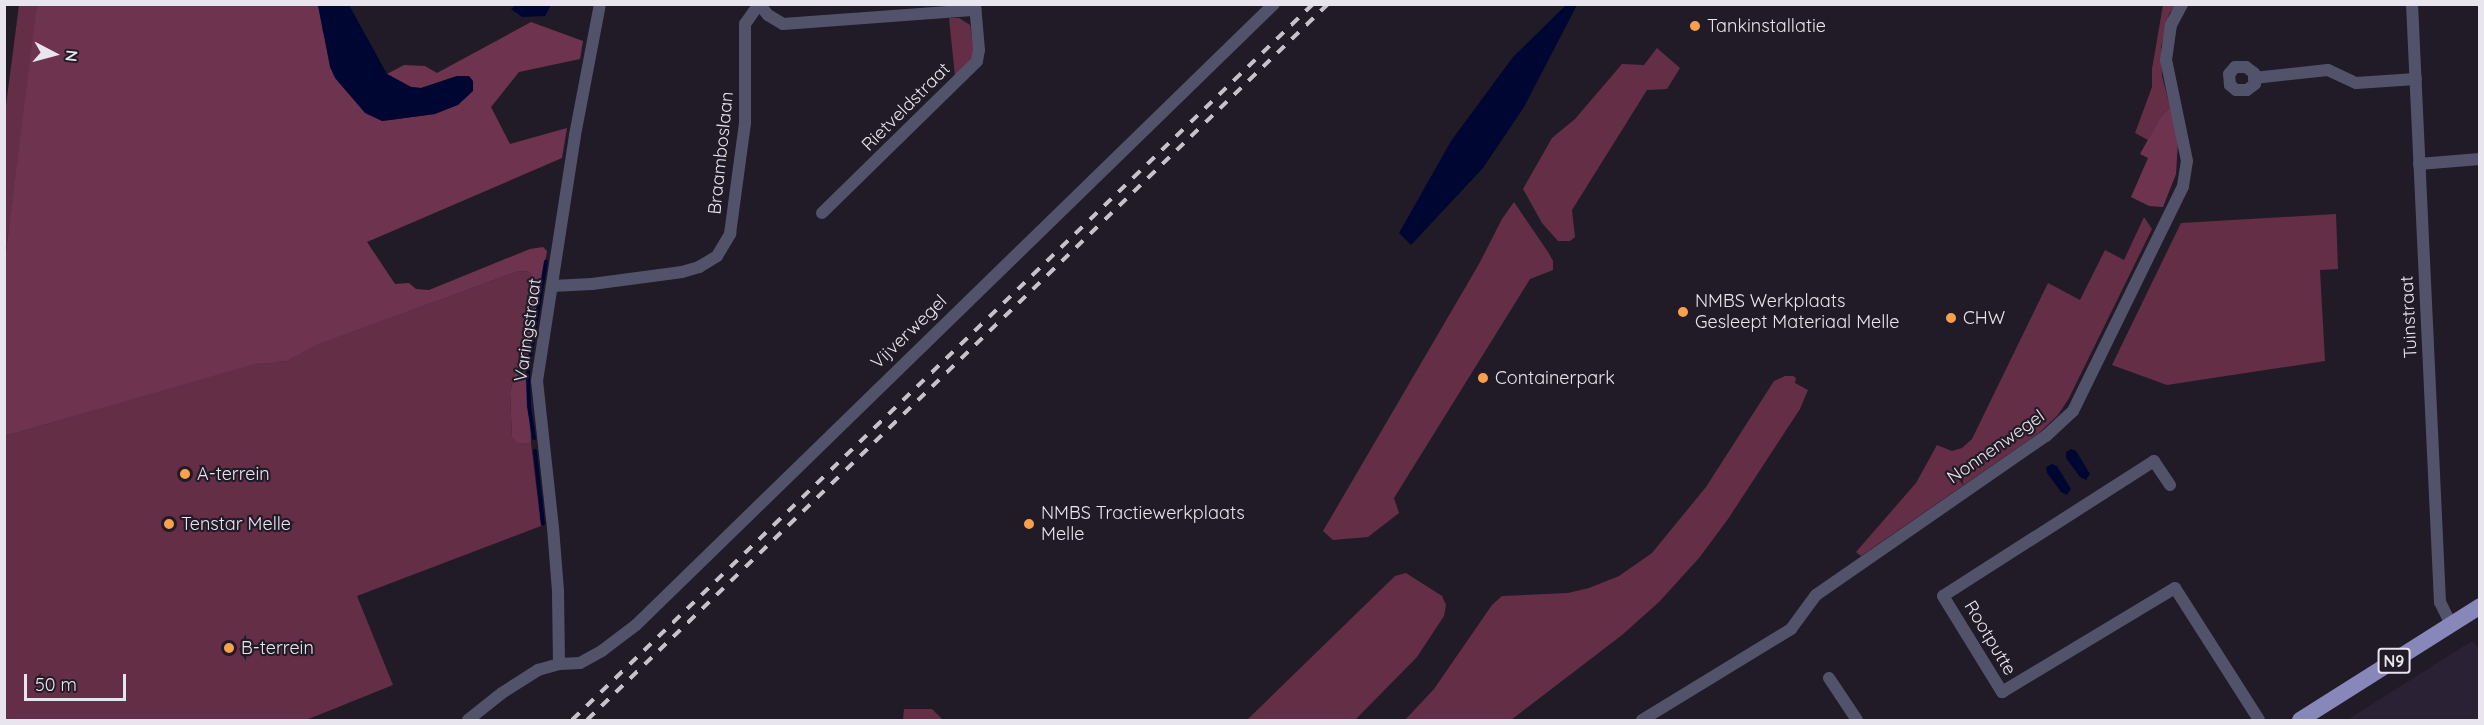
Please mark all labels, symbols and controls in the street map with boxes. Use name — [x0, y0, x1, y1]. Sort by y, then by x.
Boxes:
place label: Tankinstallatie — [1707, 15, 1826, 37]
marker: Tankinstallatie — [1688, 19, 1702, 33]
north arrow — [24, 24, 84, 84]
text: N — [61, 49, 82, 63]
street label: Rietveldstraat — [857, 58, 955, 156]
street label: Braamboslaan — [704, 90, 738, 216]
street label: Tuinstraat — [2396, 275, 2422, 359]
street label: Varingstraat — [510, 277, 546, 383]
street label: Vijverwegel — [867, 291, 951, 373]
place label: NMBS Werkplaats Gesleept Materiaal Melle — [1695, 291, 1899, 334]
marker: NMBS Werkplaats Gesleept Materiaal Melle — [1676, 305, 1690, 319]
place label: CHW — [1963, 307, 2005, 329]
marker: CHW — [1944, 311, 1958, 325]
place label: Containerpark — [1495, 367, 1615, 389]
marker: Containerpark — [1476, 371, 1490, 385]
street label: Nonnenwegel — [1943, 405, 2049, 489]
place label: A-terrein — [197, 463, 270, 485]
marker: A-terrein — [178, 467, 192, 481]
place label: NMBS Tractiewerkplaats Melle — [1041, 503, 1245, 546]
place label: Tenstar Melle — [181, 513, 291, 535]
marker: Tenstar Melle — [162, 517, 176, 531]
marker: NMBS Tractiewerkplaats Melle — [1022, 517, 1036, 531]
street label: Rootputte — [1959, 597, 2021, 679]
place label: B-terrein — [241, 637, 314, 659]
marker: B-terrein — [222, 641, 236, 655]
road number: N9 — [2378, 648, 2410, 674]
scale bar — [27, 662, 129, 700]
text: 50 m — [35, 673, 77, 696]

